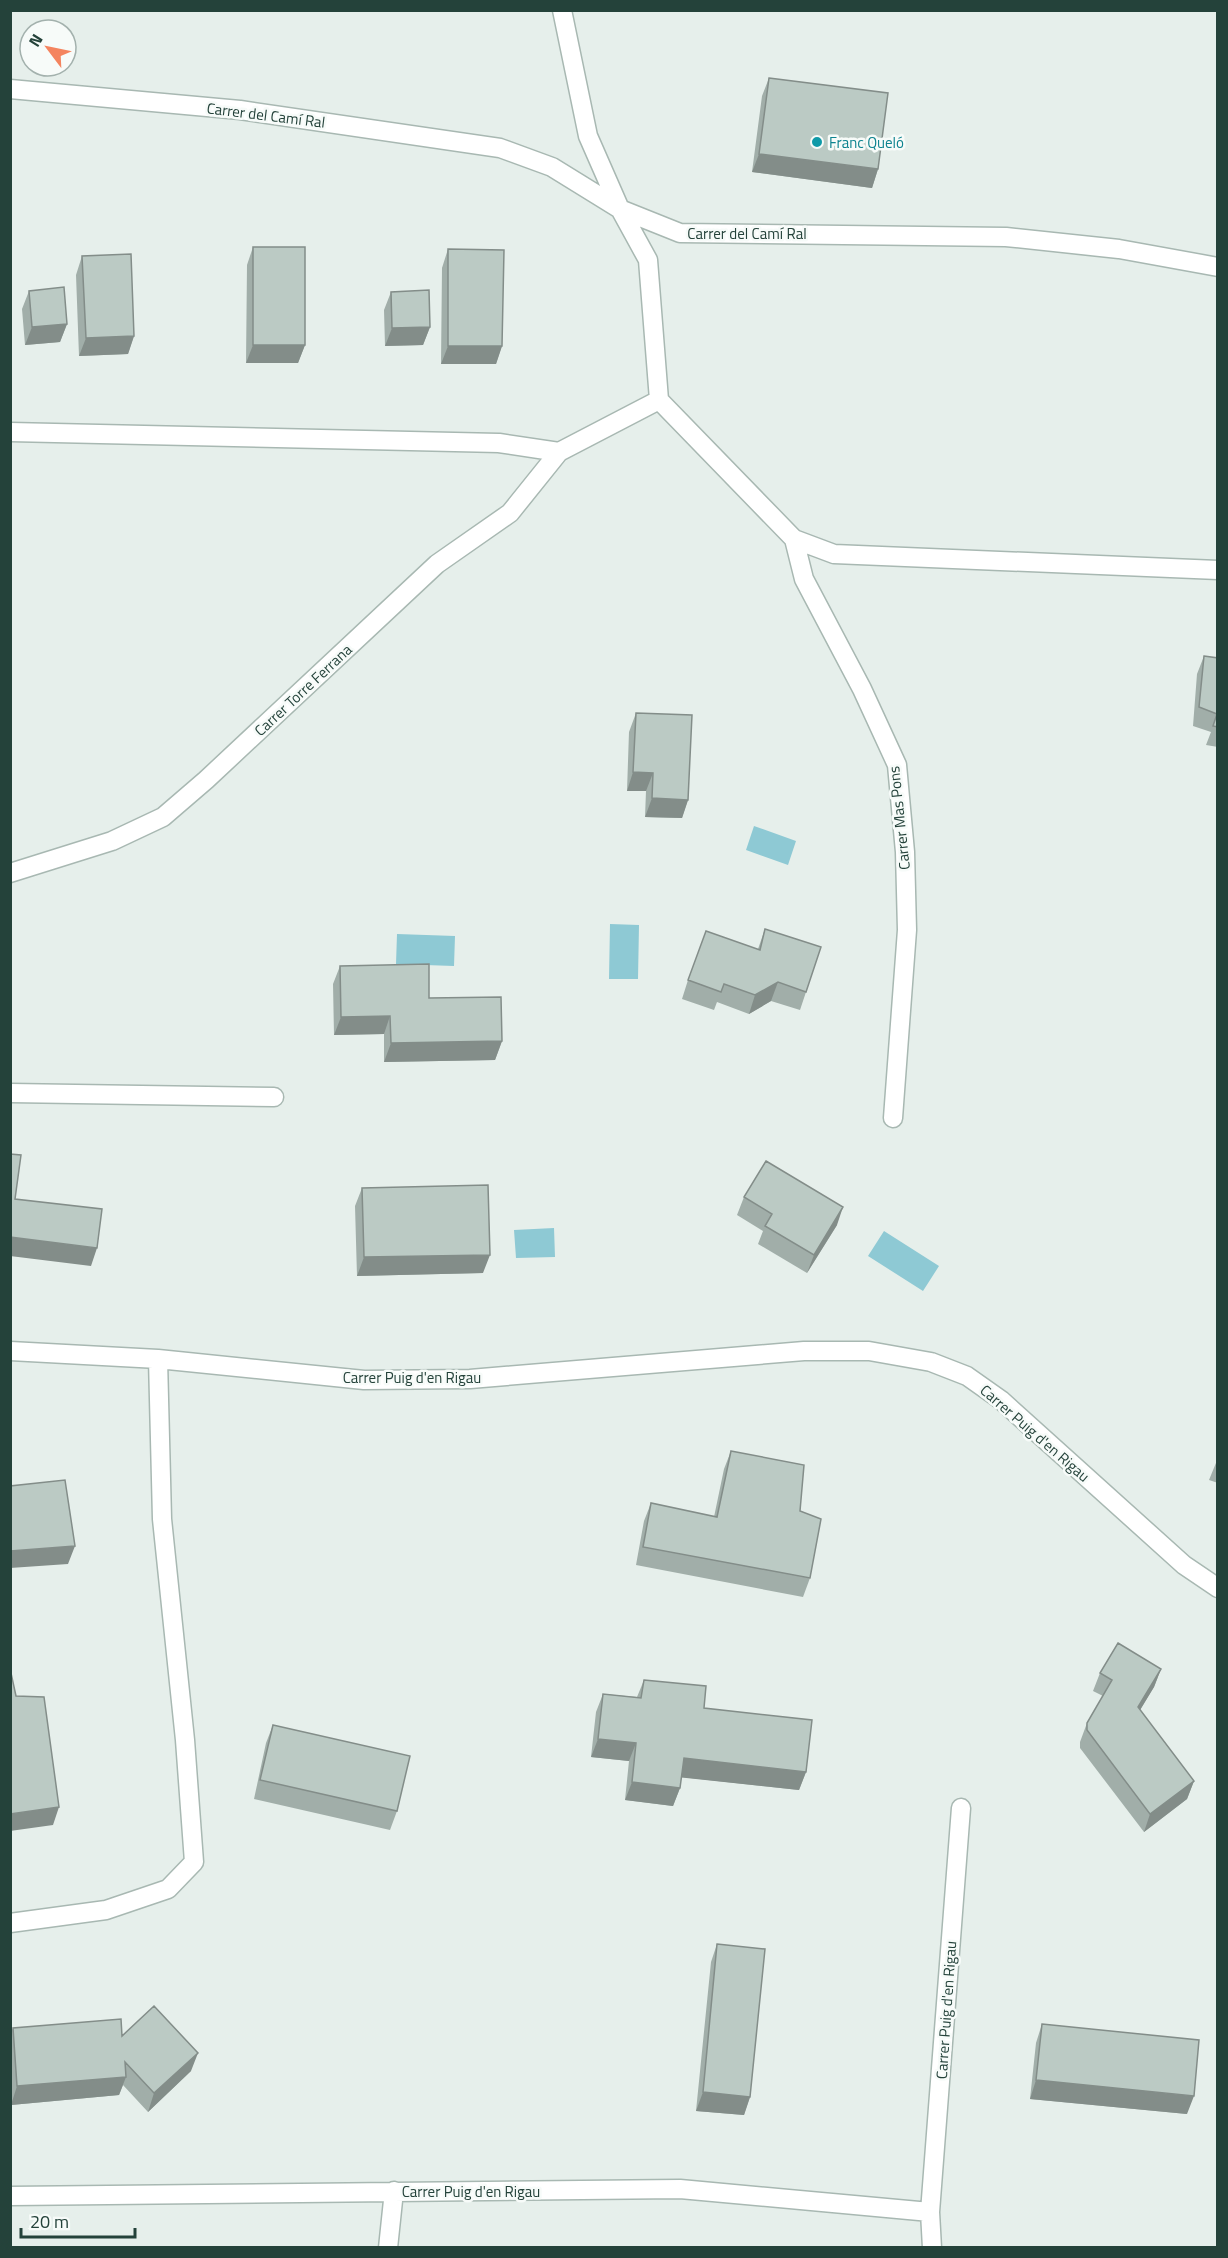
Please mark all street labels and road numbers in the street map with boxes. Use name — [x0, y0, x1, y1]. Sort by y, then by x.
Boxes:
street label: Carrer del Camí Ral — [205, 96, 327, 134]
street label: Carrer del Camí Ral — [687, 222, 807, 245]
street label: Carrer Torre Ferrana — [249, 638, 357, 741]
street label: Carrer Mas Pons — [882, 765, 916, 871]
street label: Carrer Puig d'en Rigau — [343, 1366, 481, 1389]
street label: Carrer Puig d'en Rigau — [975, 1379, 1095, 1487]
street label: Carrer Puig d'en Rigau — [930, 1940, 962, 2080]
street label: Carrer Puig d'en Rigau — [402, 2180, 540, 2203]

